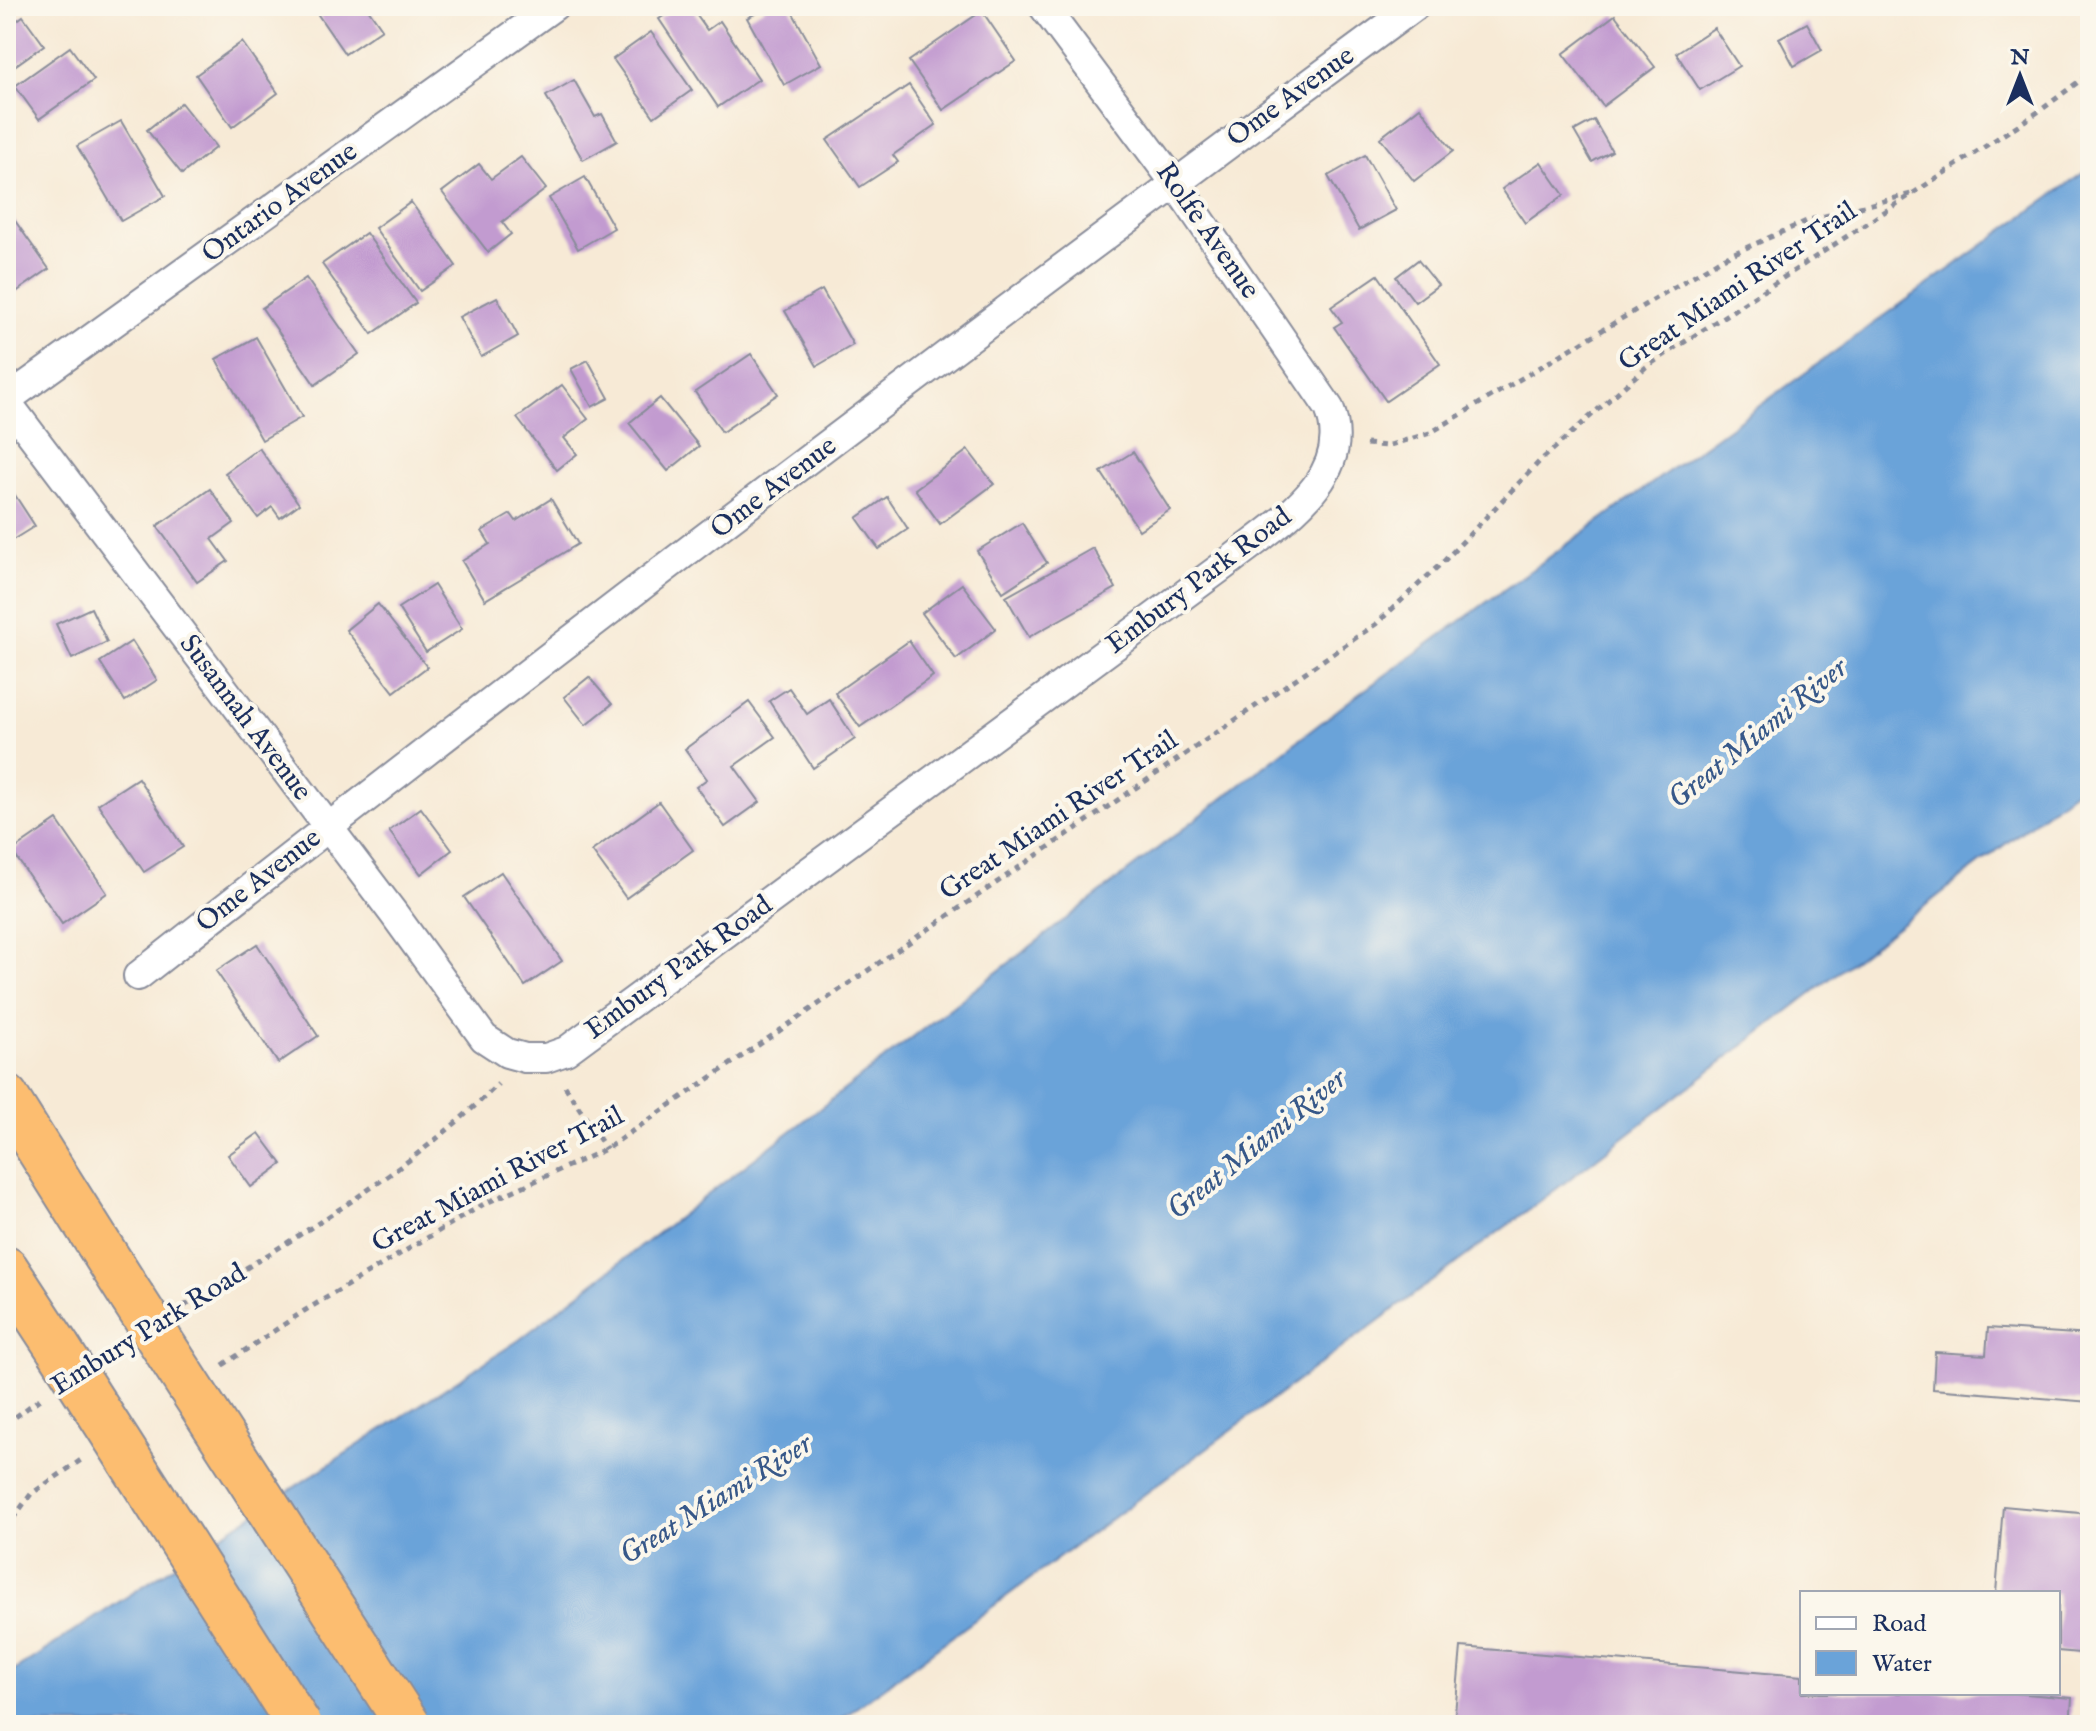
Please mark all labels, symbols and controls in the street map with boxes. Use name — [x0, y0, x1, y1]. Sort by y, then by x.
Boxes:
north arrow — [1980, 36, 2060, 116]
street label: Ome Avenue — [1220, 39, 1362, 155]
text: N — [2009, 44, 2030, 72]
street label: Ontario Avenue — [195, 135, 365, 271]
street label: Rolfe Avenue — [1147, 156, 1267, 306]
street label: Great Miami River Trail — [1612, 194, 1864, 380]
street label: Ome Avenue — [704, 429, 844, 547]
street label: Embury Park Road — [1099, 500, 1299, 662]
street label: Susannah Avenue — [171, 628, 319, 808]
water label: Great Miami River — [1661, 649, 1857, 818]
street label: Great Miami River Trail — [933, 723, 1185, 909]
street label: Ome Avenue — [189, 821, 329, 941]
street label: Embury Park Road — [578, 888, 780, 1048]
water label: Great Miami River — [1160, 1060, 1356, 1229]
street label: Great Miami River Trail — [366, 1099, 630, 1261]
street label: Embury Park Road — [45, 1256, 253, 1404]
water label: Great Miami River — [613, 1425, 821, 1574]
legend — [1800, 1591, 2060, 1695]
text: Road — [1872, 1609, 1926, 1640]
text: Water — [1872, 1649, 1932, 1680]

